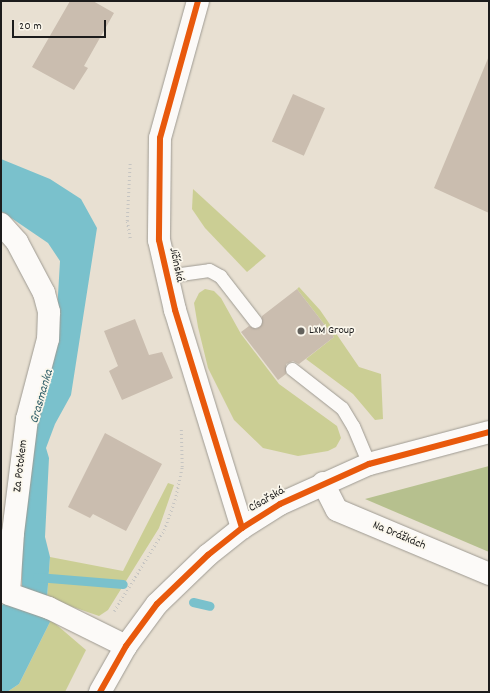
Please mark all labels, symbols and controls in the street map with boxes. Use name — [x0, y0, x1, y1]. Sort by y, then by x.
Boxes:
scale bar — [14, 12, 108, 38]
text: 20 m — [19, 18, 42, 35]
street label: Jičínská — [165, 246, 187, 284]
place label: LXM Group — [309, 324, 354, 338]
marker: LXM Group — [296, 326, 306, 336]
water label: Grasmanka — [28, 368, 58, 426]
street label: Za Potokem — [11, 439, 31, 493]
street label: Císařská — [246, 484, 288, 516]
street label: Na Drážkách — [370, 518, 428, 554]

